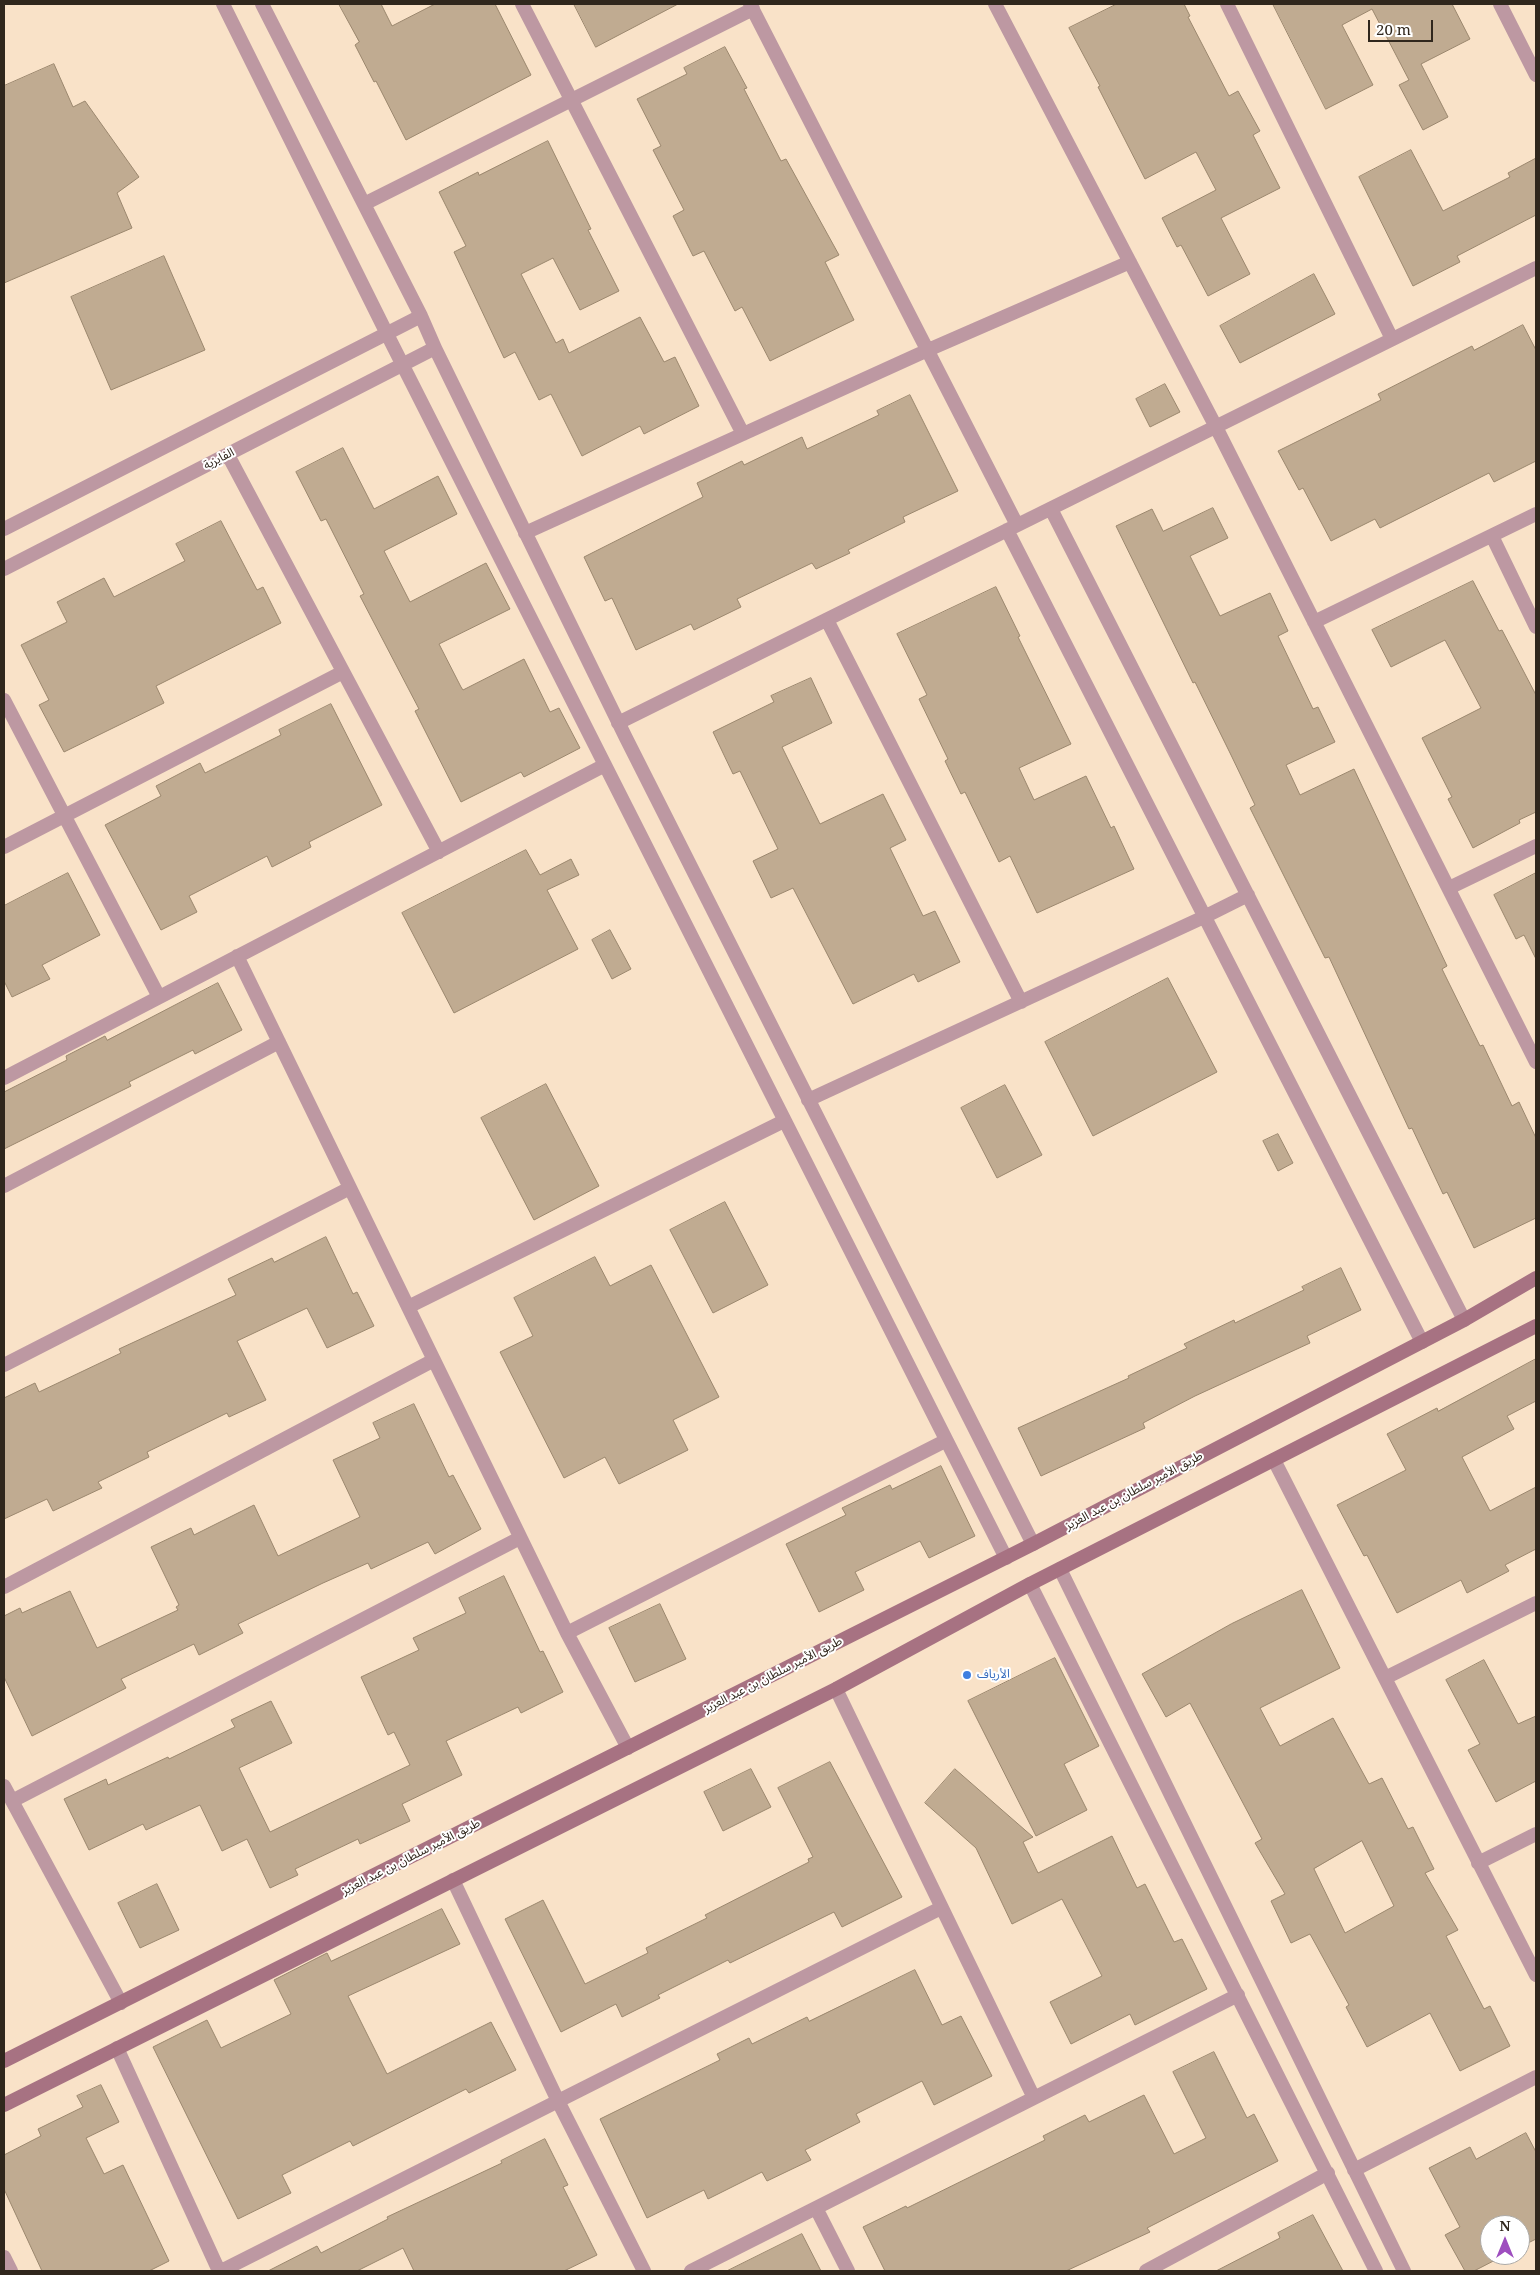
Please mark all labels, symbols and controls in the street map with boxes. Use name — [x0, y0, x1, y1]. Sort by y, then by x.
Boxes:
scale bar — [1370, 10, 1435, 42]
text: 20 m — [1376, 19, 1411, 39]
street label: الفايزية — [201, 445, 237, 473]
street label: طريق الأمير سلطان بن عبد العزيز — [1063, 1449, 1205, 1533]
street label: طريق الأمير سلطان بن عبد العزيز — [701, 1634, 845, 1716]
place label: الأرياف — [977, 1668, 1010, 1682]
marker: الأرياف — [961, 1669, 973, 1681]
street label: طريق الأمير سلطان بن عبد العزيز — [339, 1816, 483, 1898]
north arrow — [1480, 2215, 1530, 2265]
text: N — [1499, 2216, 1511, 2235]

